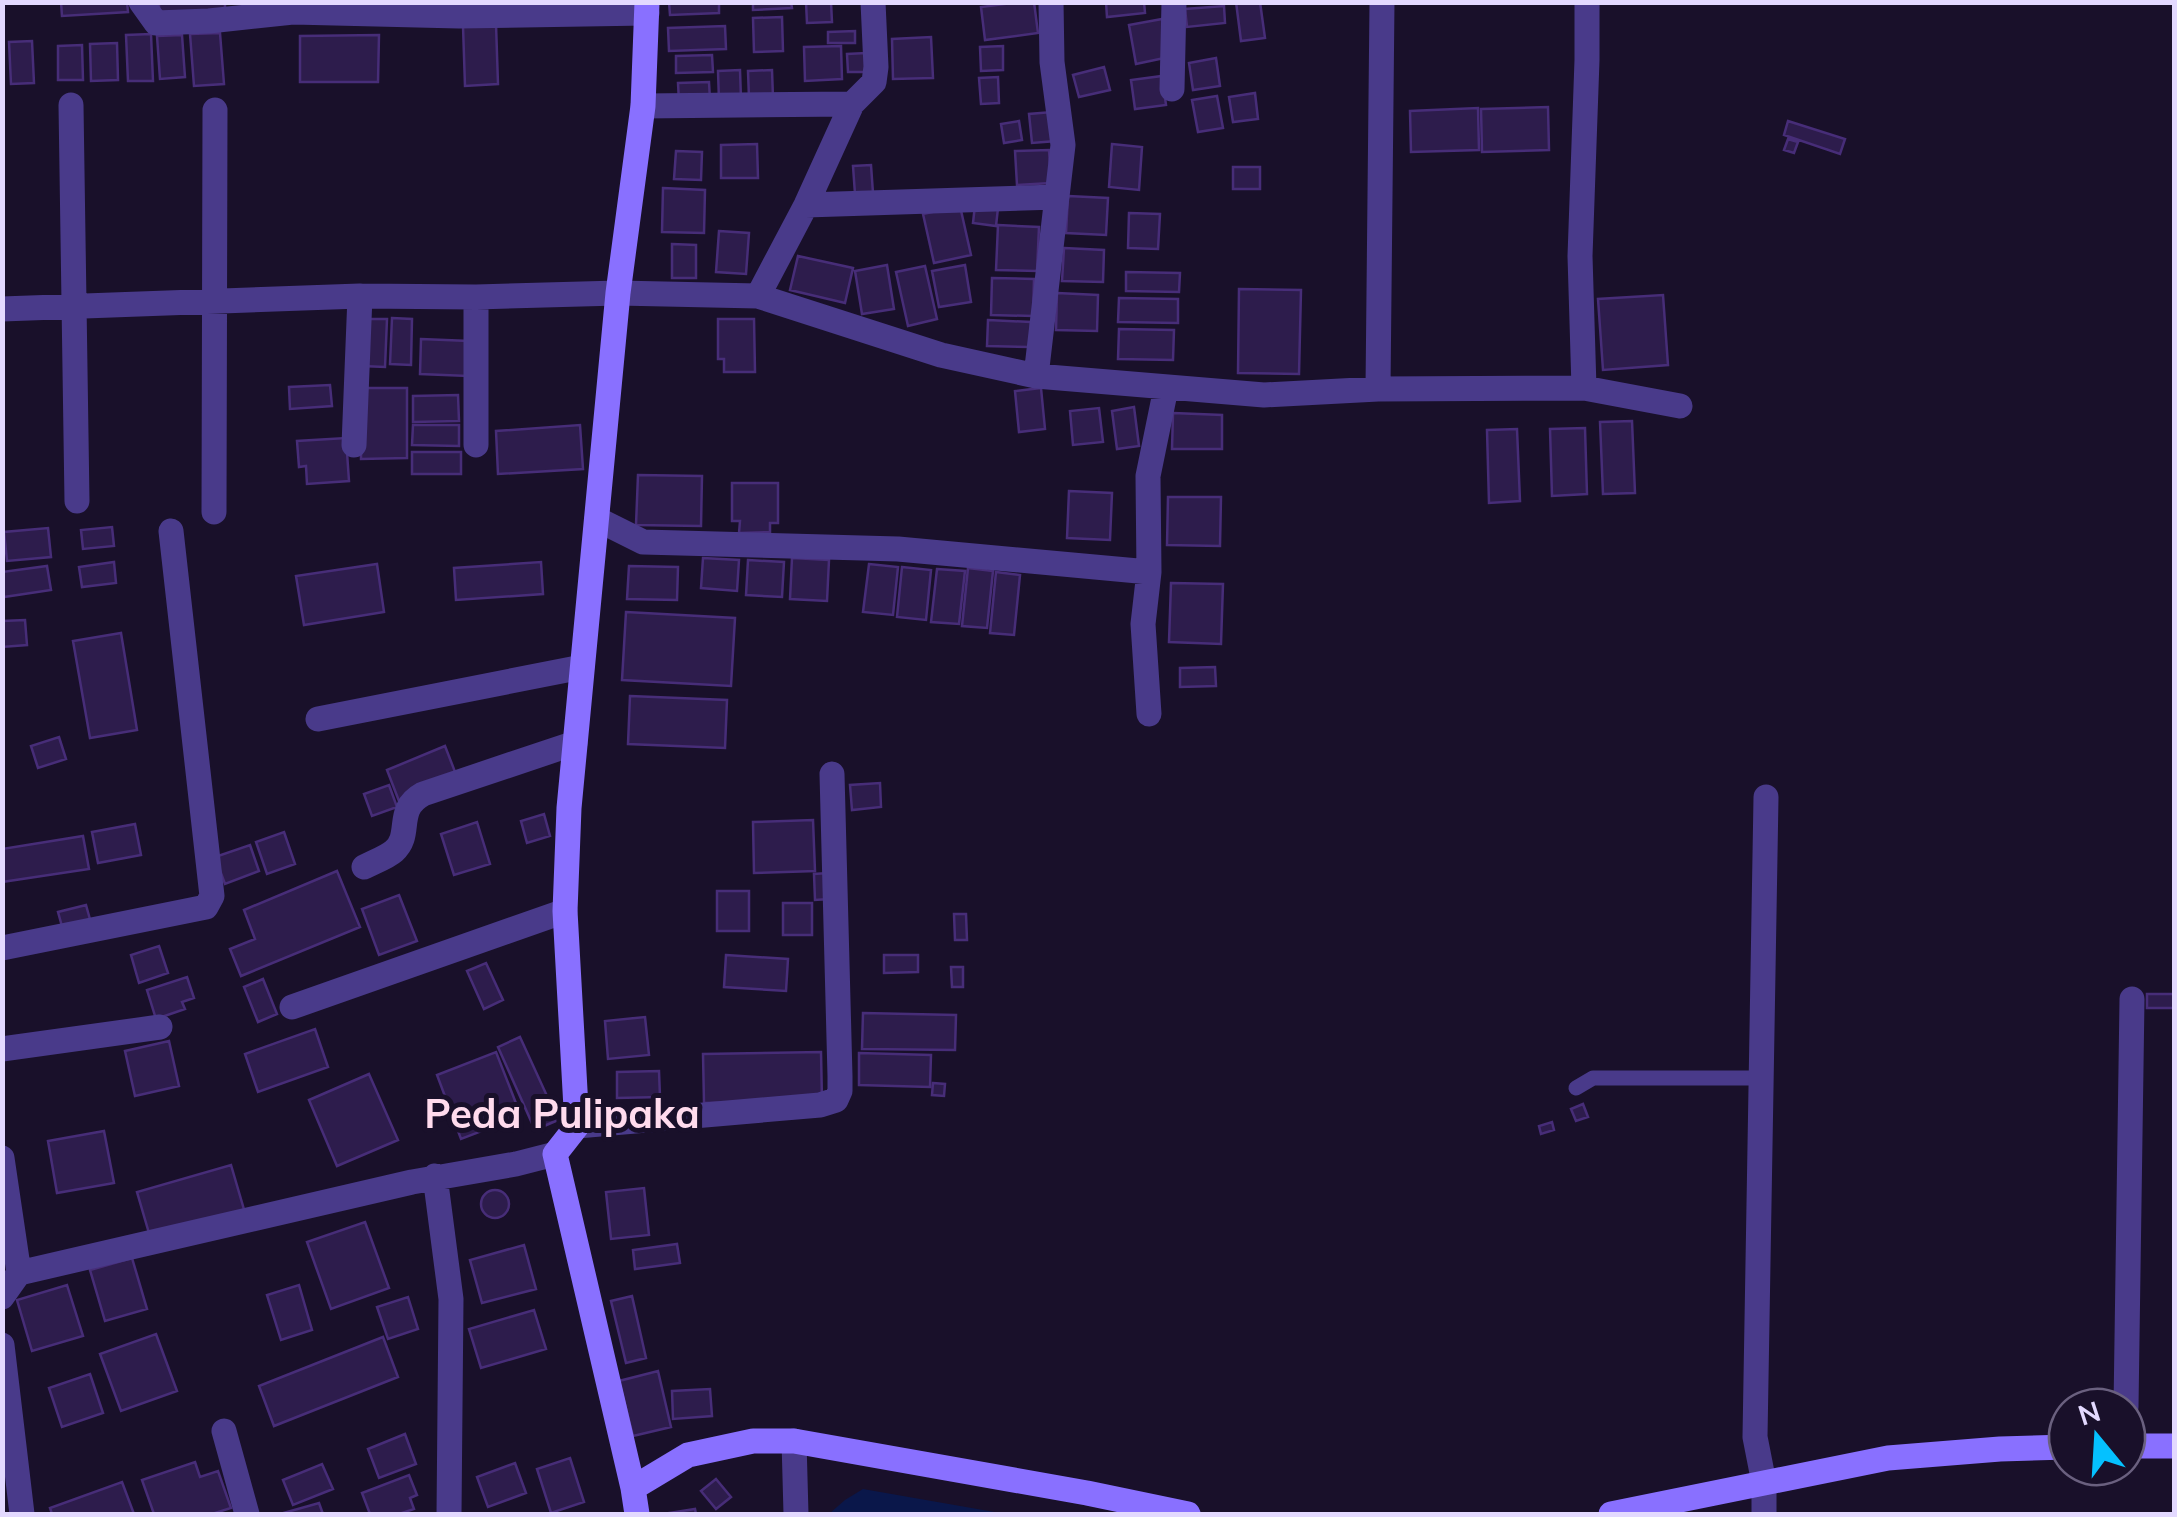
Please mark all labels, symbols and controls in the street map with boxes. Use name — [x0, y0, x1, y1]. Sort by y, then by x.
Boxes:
district label: Peda Pulipaka — [424, 1088, 700, 1138]
north arrow — [2047, 1387, 2147, 1487]
text: N — [2074, 1393, 2105, 1433]

